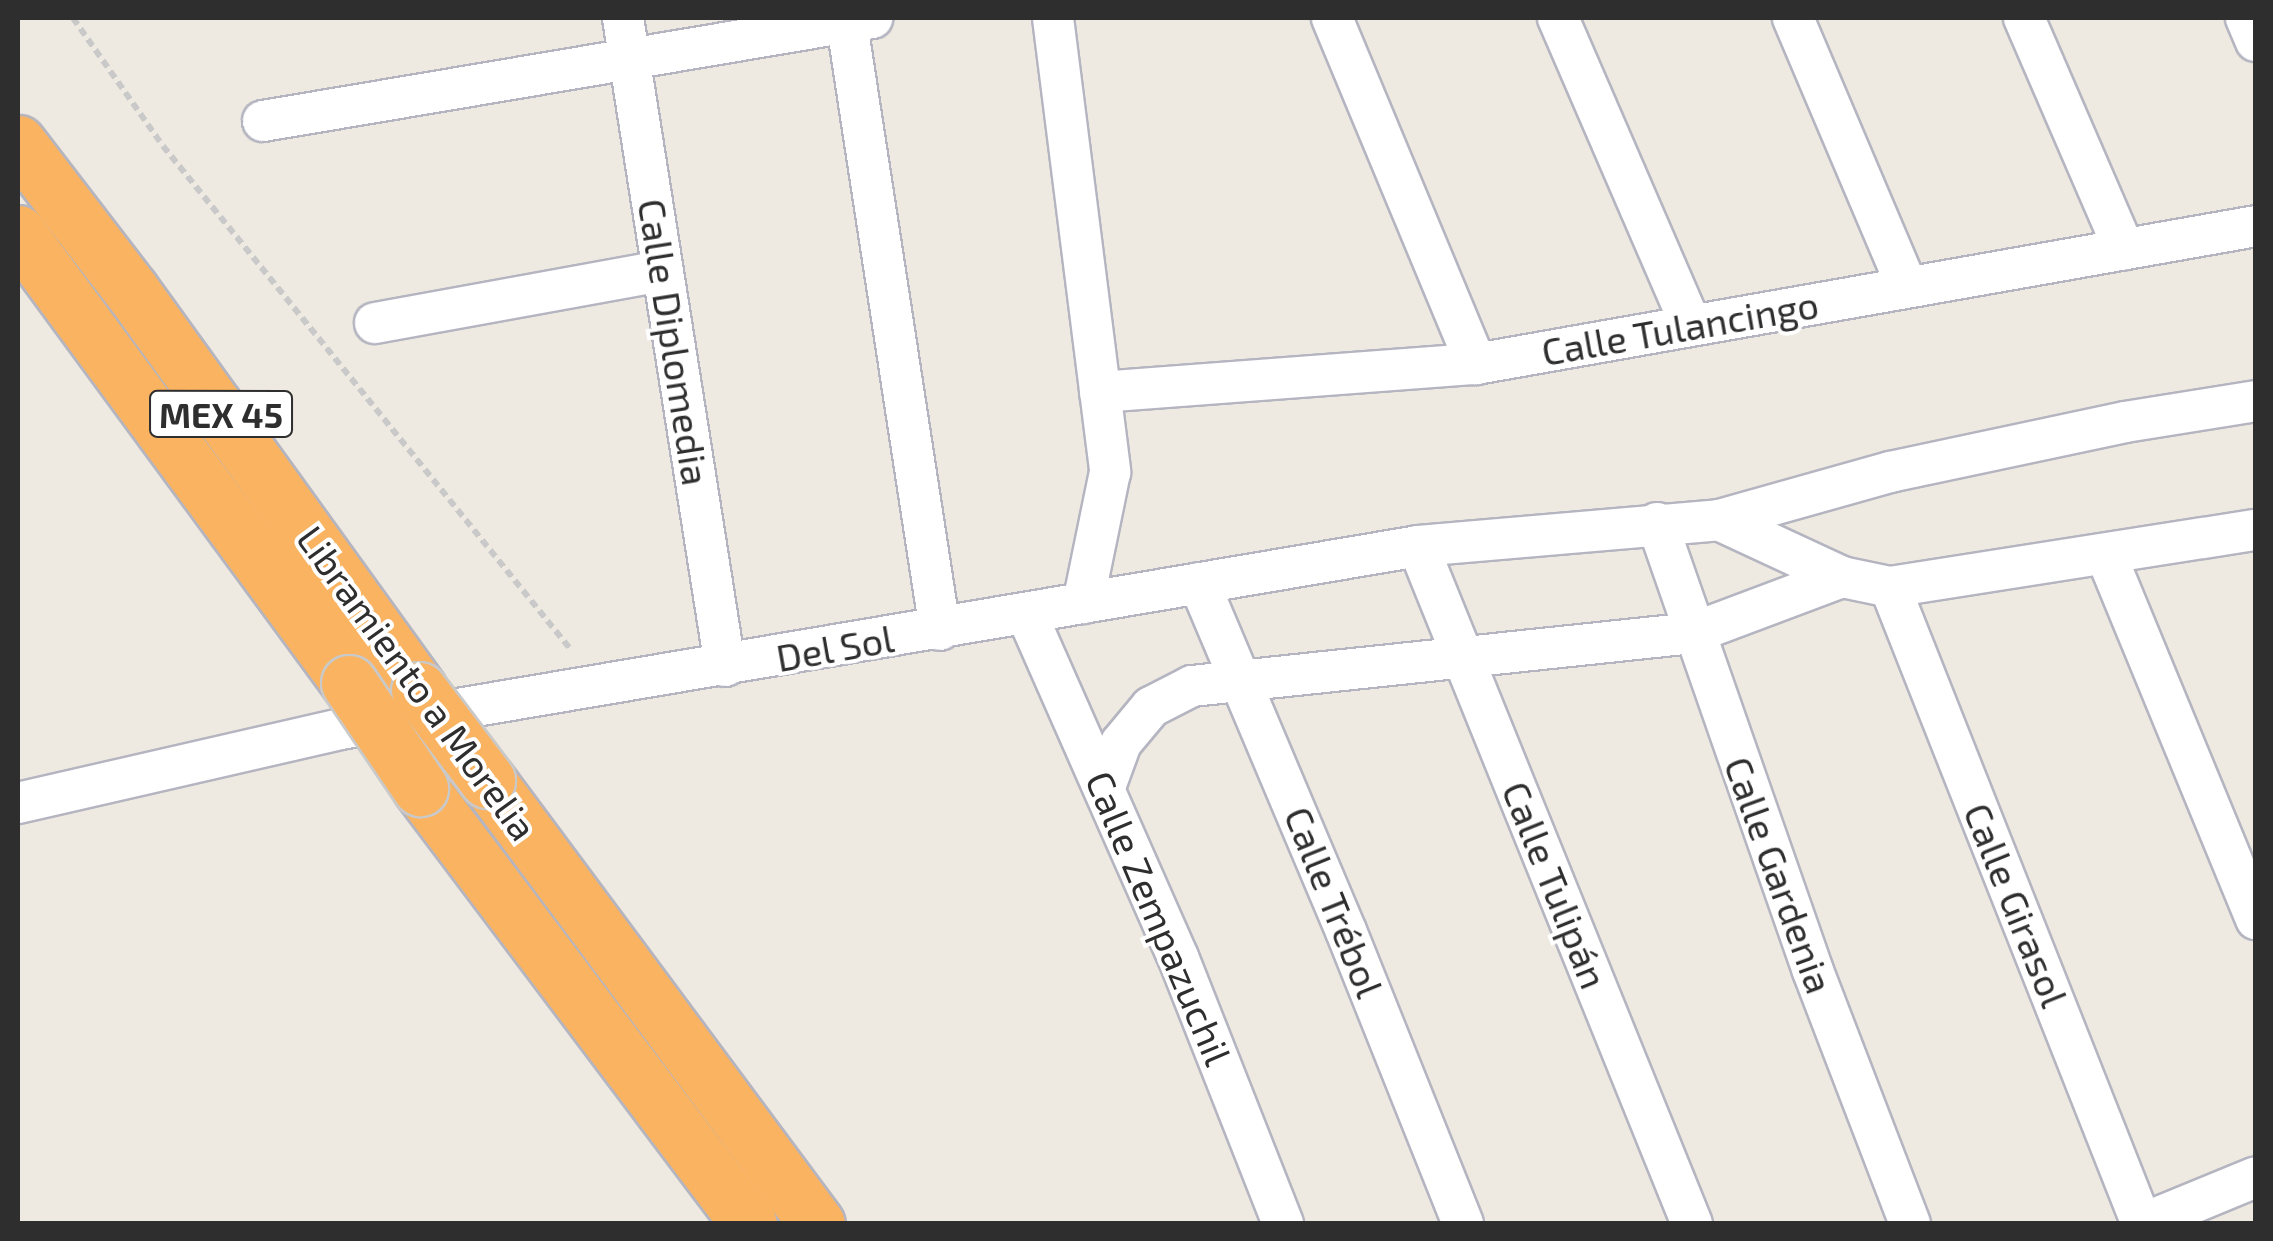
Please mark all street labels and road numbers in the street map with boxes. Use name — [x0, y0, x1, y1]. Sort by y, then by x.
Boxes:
street label: Calle Diplomedia — [629, 196, 719, 488]
street label: Calle Tulancingo — [1538, 281, 1822, 375]
road number: MEX 45 — [148, 384, 294, 444]
street label: Libramiento a Morelia — [288, 517, 546, 849]
street label: Del Sol — [772, 615, 898, 681]
street label: Calle Gardenia — [1715, 751, 1843, 999]
street label: Calle Zempazuchil — [1077, 764, 1241, 1072]
street label: Calle Tulipán — [1493, 774, 1617, 996]
street label: Calle Girasol — [1954, 797, 2078, 1013]
street label: Calle Trébol — [1275, 800, 1393, 1004]

